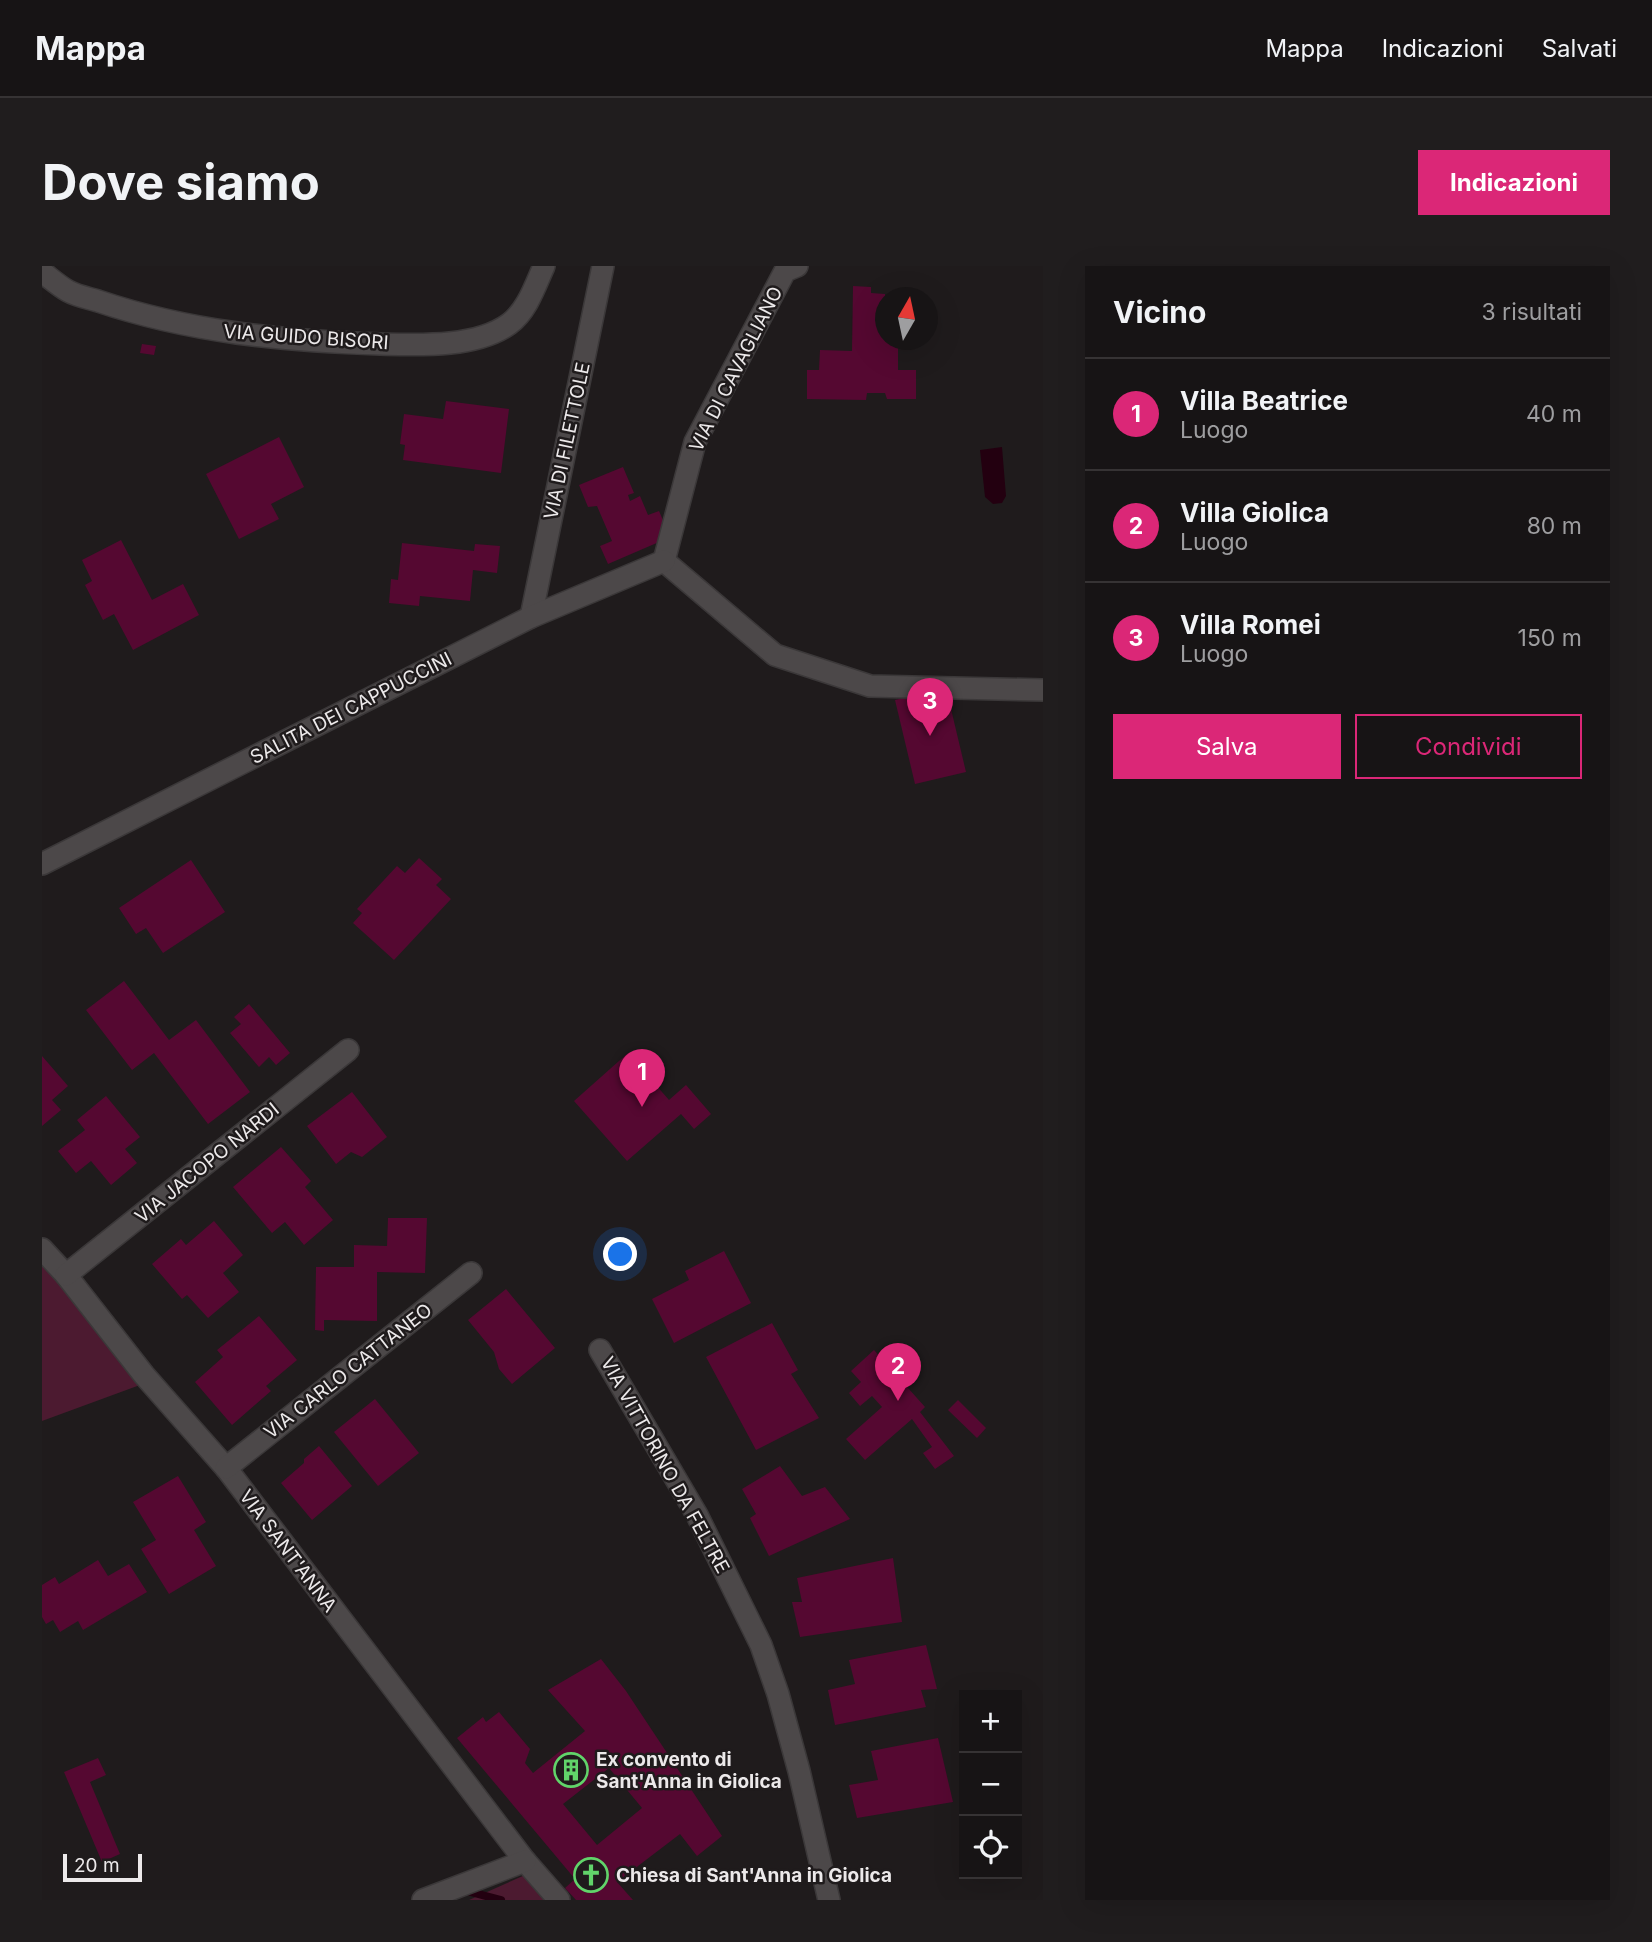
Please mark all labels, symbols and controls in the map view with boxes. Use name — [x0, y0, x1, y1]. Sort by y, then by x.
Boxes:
text: Mappa — [35, 28, 146, 68]
text: Mappa — [1265, 34, 1344, 63]
text: Indicazioni — [1382, 34, 1504, 63]
text: Salvati — [1542, 34, 1617, 63]
button: Indicazioni — [1418, 150, 1610, 215]
text: Dove siamo — [42, 153, 320, 212]
street label: VIA DI CAVAGLIANO — [684, 283, 788, 455]
north arrow — [875, 287, 938, 350]
text: Vicino — [1113, 294, 1206, 330]
text: 3 risultati — [1481, 298, 1582, 326]
street label: VIA GUIDO BISORI — [223, 320, 389, 354]
street label: VIA DI FILETTOLE — [539, 360, 595, 522]
text: Villa Beatrice — [1180, 385, 1348, 416]
text: 1 — [1131, 400, 1141, 428]
text: 40 m — [1526, 400, 1582, 428]
text: Luogo — [1180, 416, 1248, 444]
text: Villa Giolica — [1180, 497, 1329, 528]
text: 2 — [1129, 512, 1143, 540]
text: 80 m — [1527, 512, 1582, 540]
text: Luogo — [1180, 528, 1248, 556]
text: Villa Romei — [1180, 609, 1321, 640]
text: 3 — [1129, 624, 1143, 652]
text: 150 m — [1518, 624, 1582, 652]
text: Luogo — [1180, 640, 1248, 668]
street label: SALITA DEI CAPPUCCINI — [246, 647, 456, 769]
pin: 3 — [907, 678, 953, 736]
button: Salva — [1113, 714, 1341, 779]
button: Condividi — [1355, 714, 1582, 779]
pin: 1 — [619, 1049, 665, 1107]
street label: VIA JACOPO NARDI — [130, 1098, 284, 1228]
your location — [603, 1237, 637, 1271]
street label: VIA CARLO CATTANEO — [259, 1298, 437, 1444]
pin: 2 — [875, 1343, 921, 1401]
street label: VIA VITTORINO DA FELTRE — [596, 1353, 734, 1577]
street label: VIA SANT'ANNA — [234, 1485, 342, 1617]
map controls — [959, 1690, 1022, 1879]
button: + — [959, 1690, 1022, 1753]
place label: Ex convento di Sant'Anna in Giolica — [596, 1748, 782, 1793]
building icon: Ex convento di Sant'Anna in Giolica — [552, 1751, 590, 1789]
button: − — [959, 1753, 1022, 1816]
button: locate — [959, 1816, 1022, 1879]
scale bar — [63, 1851, 142, 1883]
text: 20 m — [74, 1854, 120, 1877]
church icon: Chiesa di Sant'Anna in Giolica — [572, 1856, 610, 1894]
place label: Chiesa di Sant'Anna in Giolica — [616, 1864, 892, 1887]

